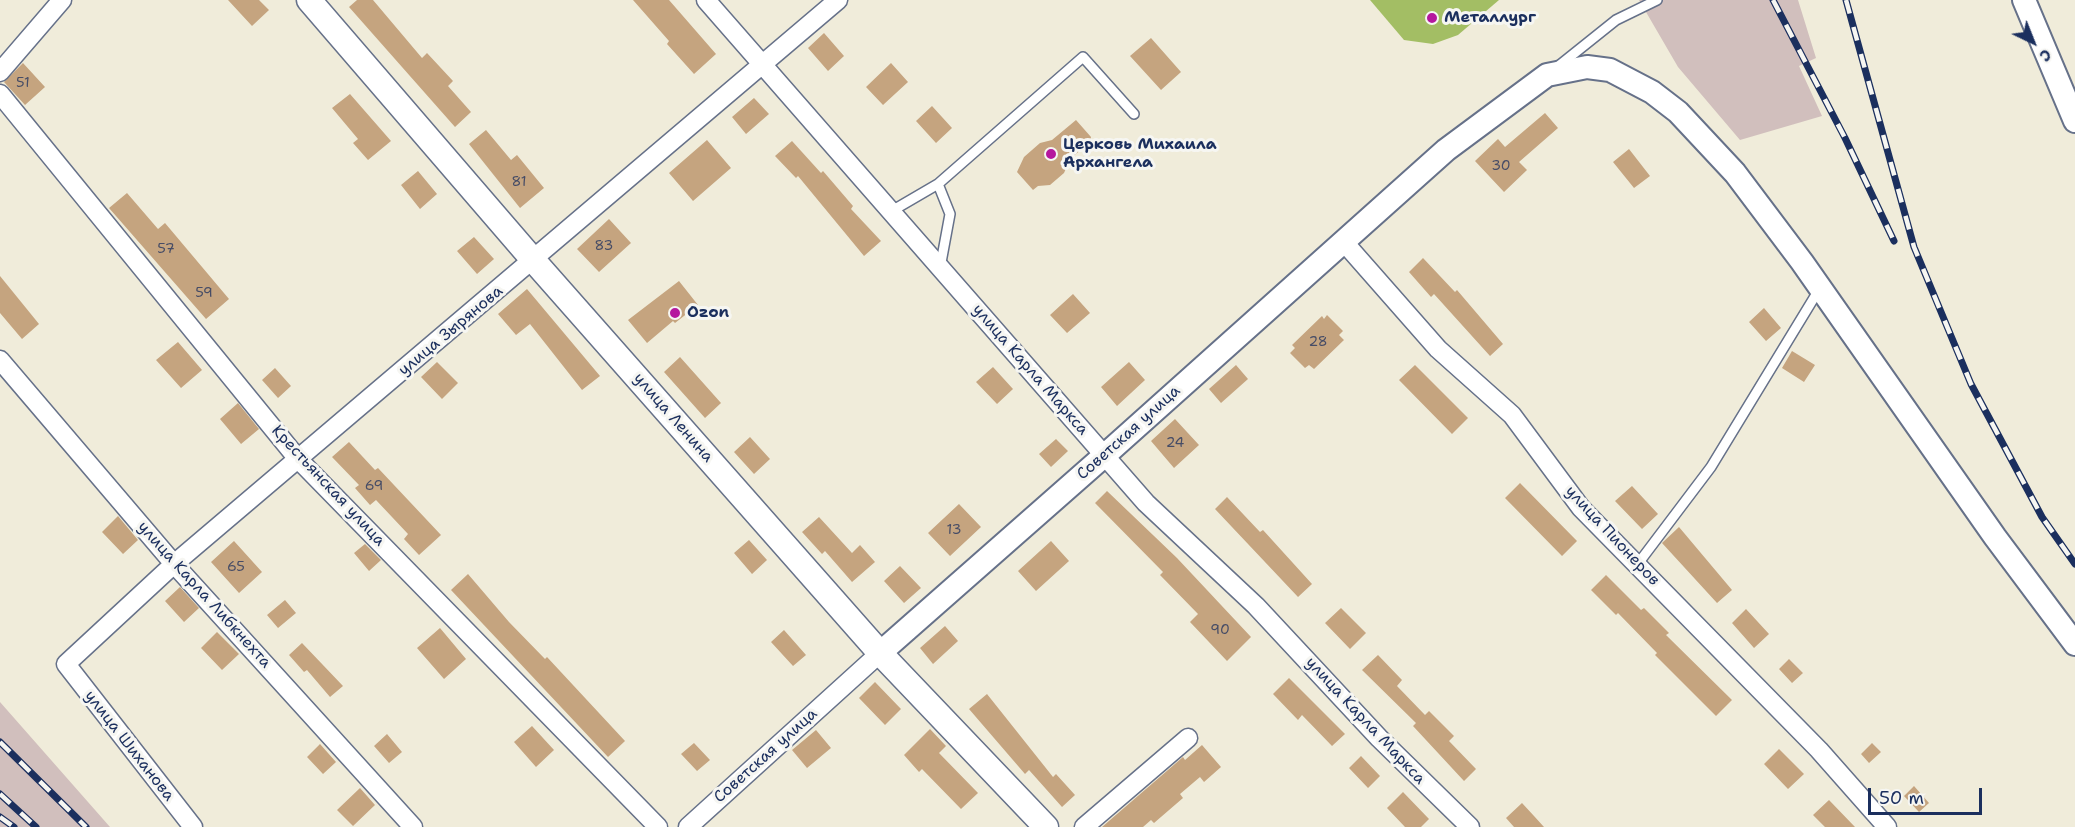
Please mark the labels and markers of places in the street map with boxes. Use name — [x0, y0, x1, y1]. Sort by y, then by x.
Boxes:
place label: Металлург — [1444, 8, 1536, 28]
marker: Металлург — [1425, 11, 1439, 25]
place label: Церковь Михаила Архангела — [1063, 135, 1217, 173]
marker: Церковь Михаила Архангела — [1044, 147, 1058, 161]
place label: Ozon — [687, 303, 729, 323]
marker: Ozon — [668, 306, 682, 320]

